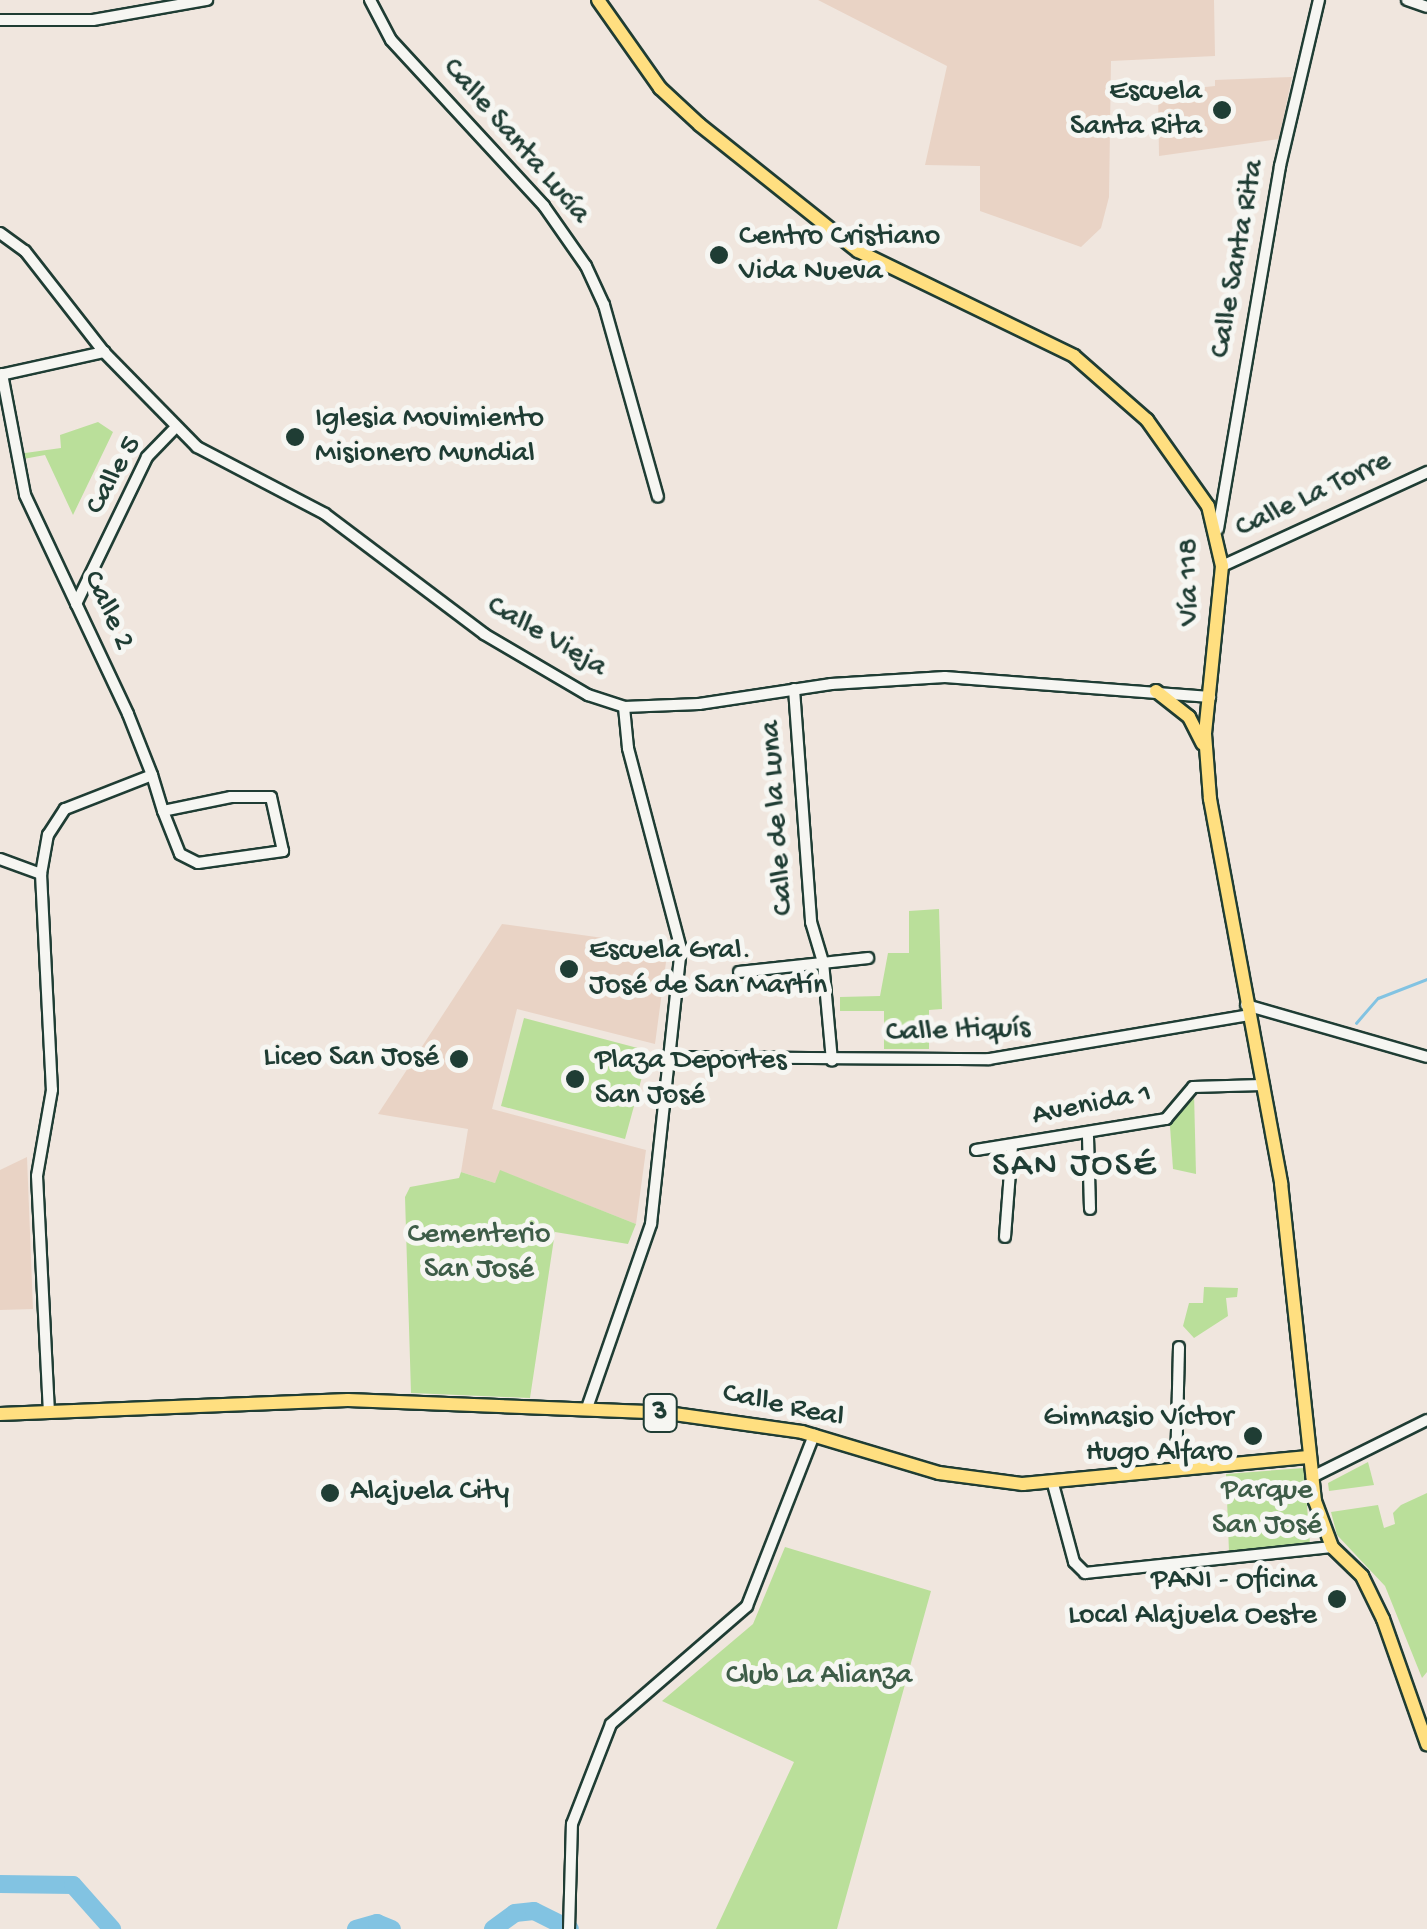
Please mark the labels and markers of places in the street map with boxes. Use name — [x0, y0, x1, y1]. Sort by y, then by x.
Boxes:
place label: Escuela Santa Rita — [1070, 75, 1202, 146]
marker: Escuela Santa Rita — [1211, 99, 1233, 121]
place label: Centro Cristiano Vida Nueva — [739, 220, 940, 290]
marker: Centro Cristiano Vida Nueva — [708, 244, 730, 266]
place label: Iglesia Movimiento Misionero Mundial — [315, 402, 544, 472]
marker: Iglesia Movimiento Misionero Mundial — [284, 426, 306, 448]
place label: Escuela Gral. José de San Martín — [589, 934, 827, 1004]
marker: Escuela Gral. José de San Martín — [558, 958, 580, 980]
place label: Liceo San José — [263, 1041, 439, 1077]
place label: Plaza Deportes San José — [595, 1044, 787, 1114]
marker: Liceo San José — [448, 1048, 470, 1070]
marker: Plaza Deportes San José — [564, 1068, 586, 1090]
place label: Gimnasio Víctor Hugo Alfaro — [1043, 1401, 1233, 1472]
marker: Gimnasio Víctor Hugo Alfaro — [1242, 1425, 1264, 1447]
place label: Alajuela City — [350, 1475, 509, 1511]
marker: Alajuela City — [319, 1482, 341, 1504]
place label: PANI - Oficina Local Alajuela Oeste — [1068, 1564, 1317, 1634]
marker: PANI - Oficina Local Alajuela Oeste — [1326, 1588, 1348, 1610]

